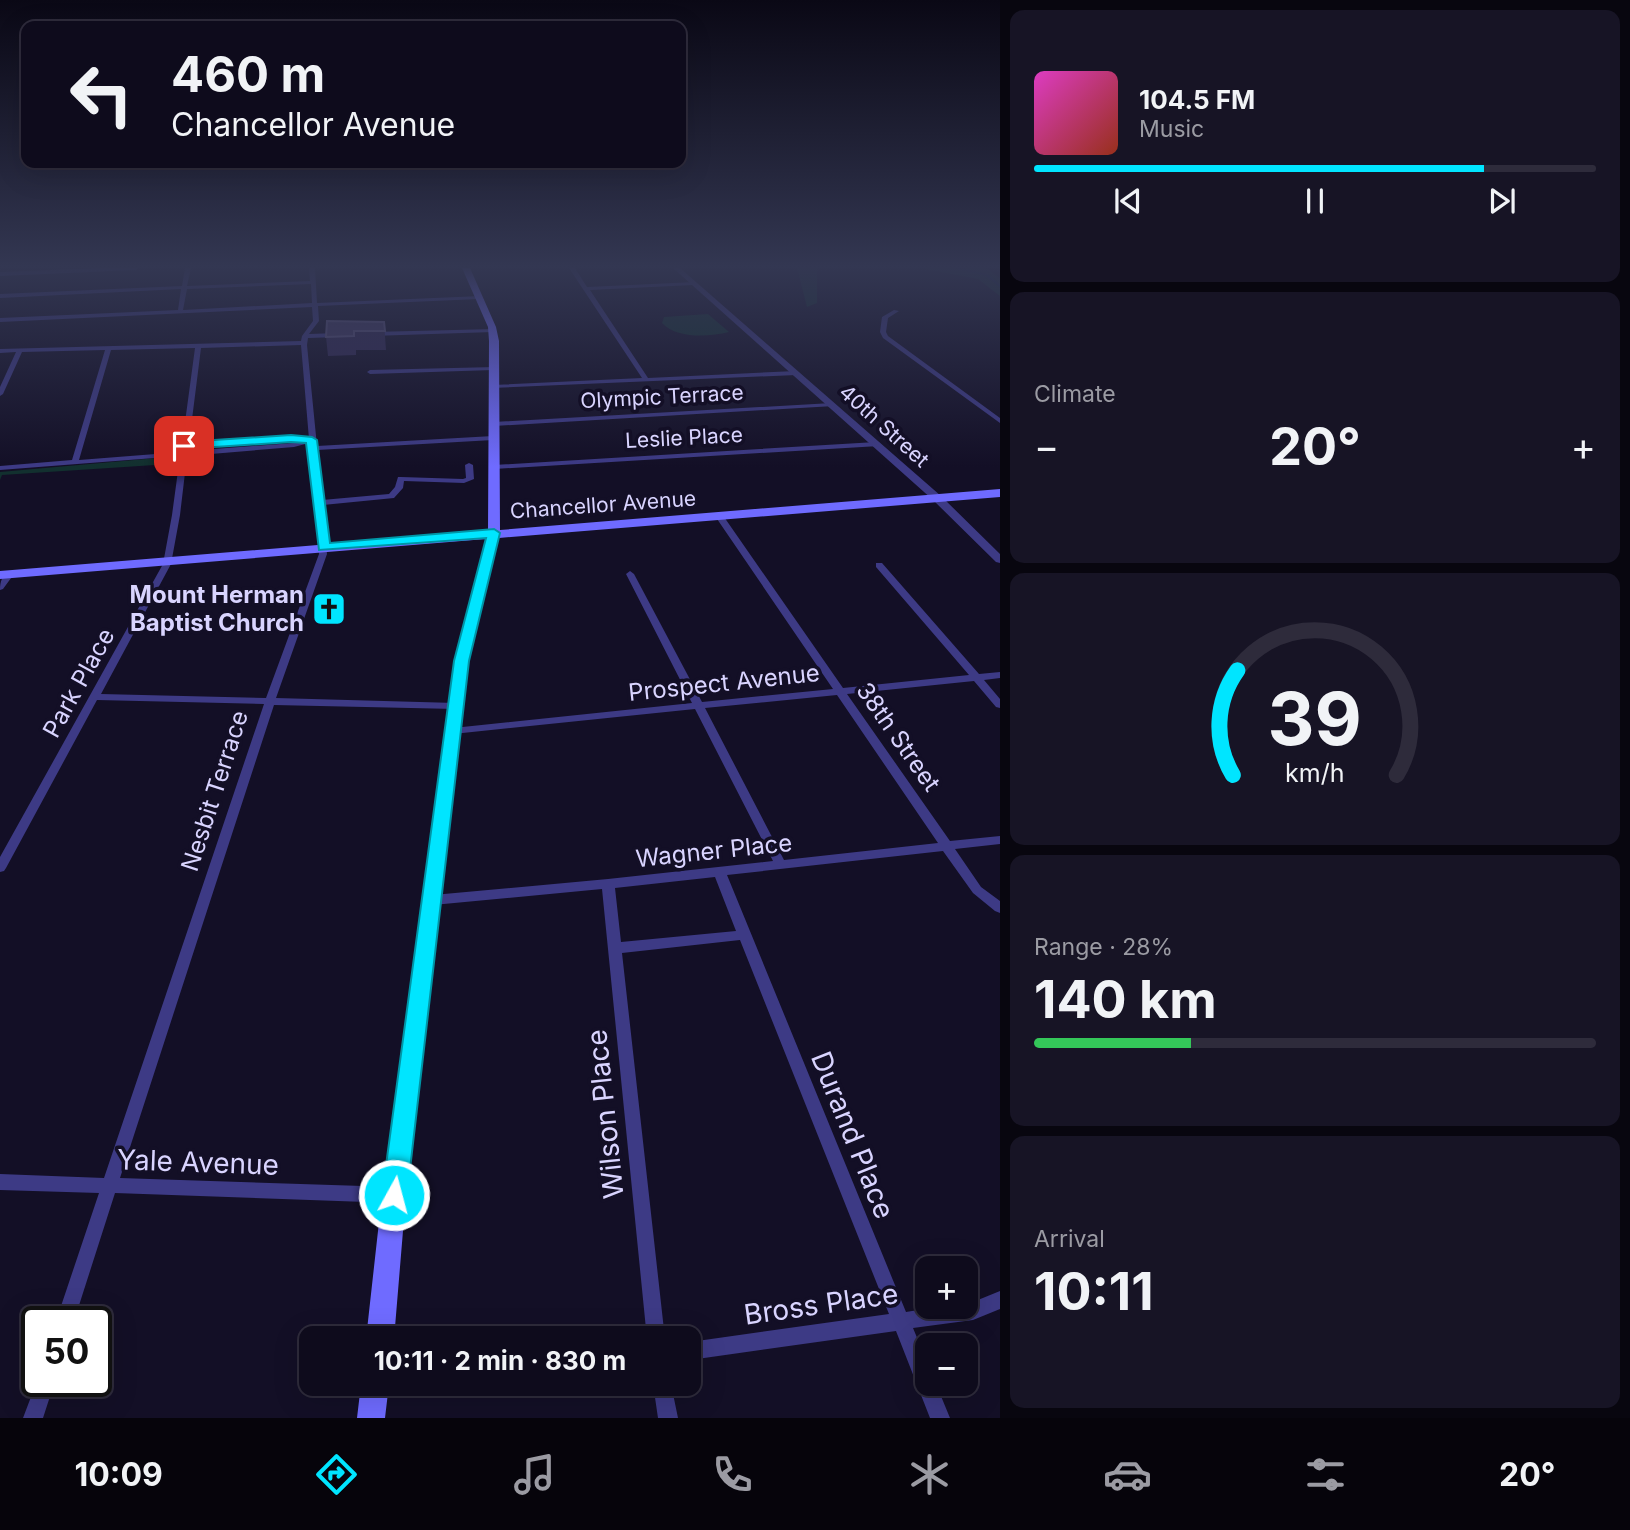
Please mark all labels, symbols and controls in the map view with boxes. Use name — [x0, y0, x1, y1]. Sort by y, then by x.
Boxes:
text: 460 m — [171, 45, 325, 104]
icon: left — [56, 49, 147, 140]
text: 104.5 FM — [1139, 84, 1255, 115]
text: Chancellor Avenue — [171, 105, 455, 144]
text: Music — [1139, 115, 1204, 143]
icon: previous — [1109, 182, 1147, 220]
icon: pause — [1296, 182, 1334, 220]
icon: next — [1483, 182, 1521, 220]
street label: 40th Street — [835, 379, 934, 472]
street label: Olympic Terrace — [580, 380, 744, 413]
text: Climate — [1034, 380, 1116, 408]
text: 20° — [1269, 415, 1361, 478]
pin — [154, 416, 214, 476]
street label: Leslie Place — [624, 422, 744, 453]
text: − — [1034, 423, 1059, 469]
text: + — [1571, 423, 1596, 469]
icon: arrive — [165, 427, 203, 465]
street label: Chancellor Avenue — [509, 486, 697, 523]
place label: Mount Herman Baptist Church — [130, 580, 304, 637]
church icon: Mount Herman Baptist Church — [310, 590, 348, 628]
street label: Park Place — [37, 623, 120, 742]
street label: Prospect Avenue — [627, 658, 821, 707]
text: 39 — [1268, 674, 1362, 763]
street label: 38th Street — [850, 677, 947, 797]
street label: Nesbit Terrace — [175, 707, 254, 875]
text: km/h — [1285, 758, 1345, 788]
street label: Wagner Place — [634, 828, 793, 873]
text: Range · 28% — [1034, 933, 1173, 961]
text: 140 km — [1034, 968, 1217, 1031]
street label: Wilson Place — [579, 1028, 631, 1200]
street label: Durand Place — [804, 1046, 902, 1224]
street label: Yale Avenue — [116, 1142, 280, 1182]
position arrow — [357, 1158, 431, 1232]
text: Arrival — [1034, 1225, 1105, 1253]
map controls — [915, 1256, 978, 1396]
button: + — [915, 1256, 978, 1319]
text: 10:11 — [1034, 1260, 1154, 1323]
street label: Bross Place — [742, 1276, 900, 1332]
speed limit sign: 50 — [21, 1306, 112, 1397]
button: − — [915, 1333, 978, 1396]
text: 10:11 · 2 min · 830 m — [374, 1345, 626, 1376]
icon: directions — [312, 1450, 361, 1499]
icon: music — [510, 1450, 559, 1499]
icon: phone — [708, 1450, 757, 1499]
icon: climate — [905, 1450, 954, 1499]
icon: car — [1103, 1450, 1152, 1499]
icon: filters — [1301, 1450, 1350, 1499]
text: 10:09 — [74, 1455, 163, 1494]
text: 20° — [1499, 1455, 1556, 1494]

